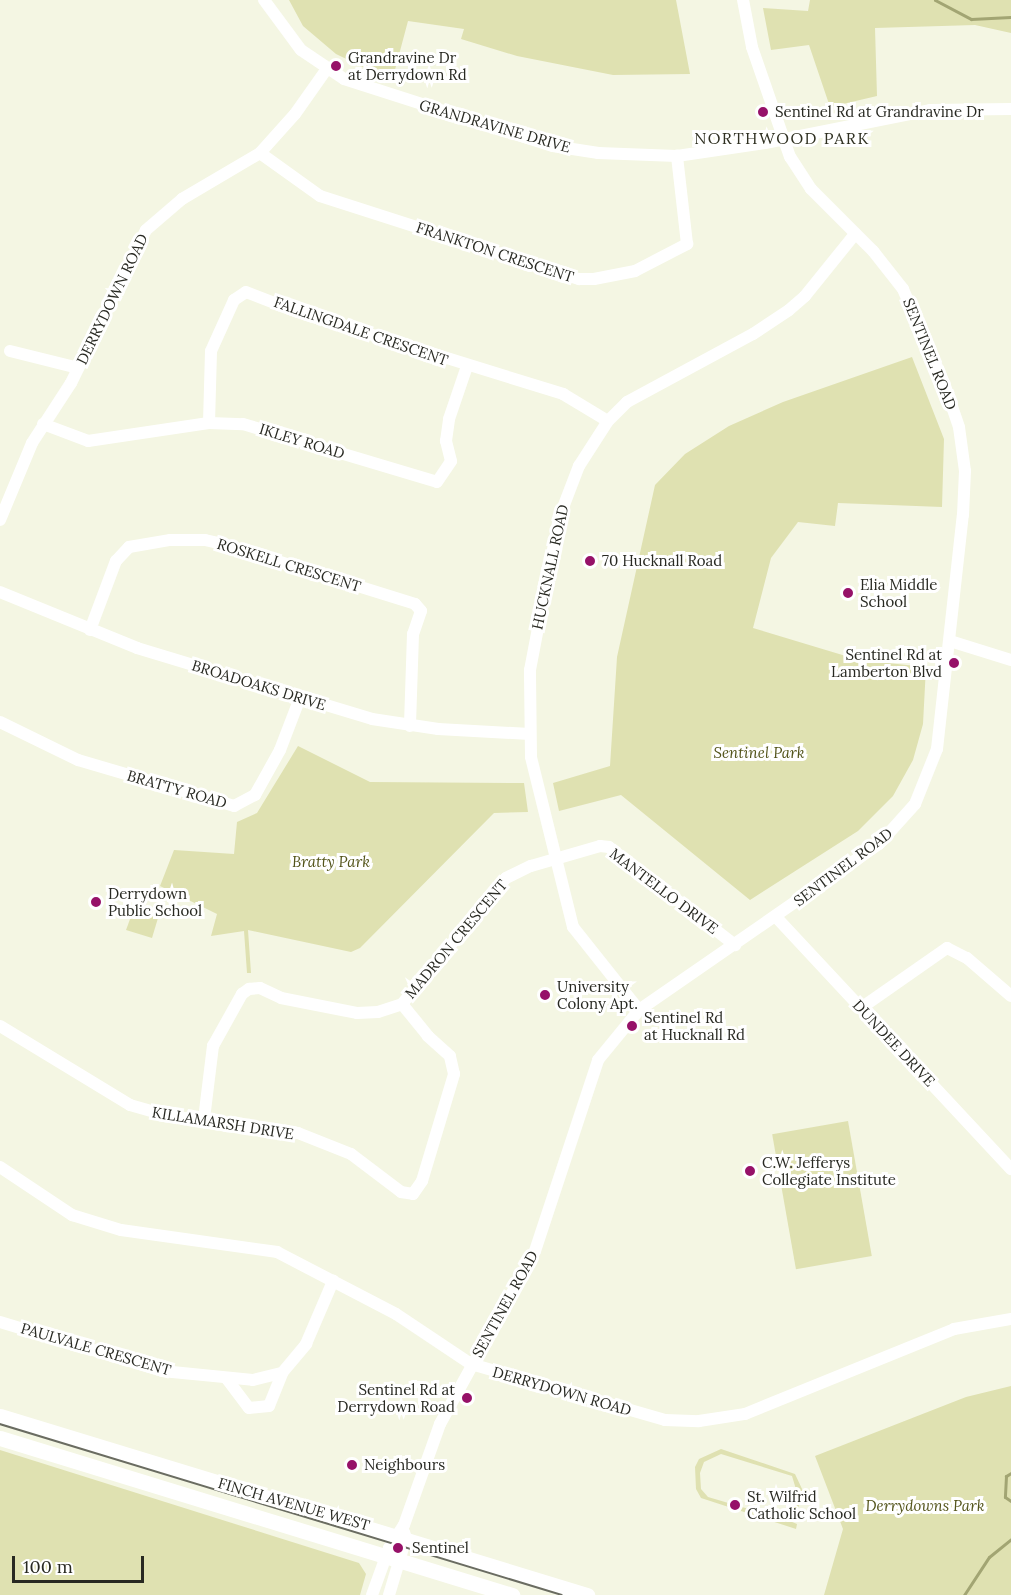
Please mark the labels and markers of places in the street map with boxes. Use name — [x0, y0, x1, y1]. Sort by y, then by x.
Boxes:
place label: Grandravine Dr at Derrydown Rd — [348, 48, 467, 83]
marker: Grandravine Dr at Derrydown Rd — [329, 59, 343, 73]
place label: Sentinel Rd at Grandravine Dr — [775, 103, 984, 121]
marker: Sentinel Rd at Grandravine Dr — [756, 105, 770, 119]
place label: 70 Hucknall Road — [602, 552, 722, 570]
marker: 70 Hucknall Road — [583, 554, 597, 568]
place label: Elia Middle School — [860, 575, 937, 610]
marker: Elia Middle School — [841, 586, 855, 600]
place label: Sentinel Rd at Lamberton Blvd — [831, 645, 942, 680]
marker: Sentinel Rd at Lamberton Blvd — [947, 656, 961, 670]
place label: Derrydown Public School — [108, 884, 202, 919]
marker: Derrydown Public School — [89, 895, 103, 909]
place label: University Colony Apt. — [557, 977, 638, 1012]
marker: University Colony Apt. — [538, 988, 552, 1002]
place label: Sentinel Rd at Hucknall Rd — [644, 1008, 745, 1043]
marker: Sentinel Rd at Hucknall Rd — [625, 1019, 639, 1033]
place label: C.W. Jefferys Collegiate Institute — [762, 1153, 896, 1188]
marker: C.W. Jefferys Collegiate Institute — [743, 1164, 757, 1178]
place label: Sentinel Rd at Derrydown Road — [337, 1380, 455, 1415]
marker: Sentinel Rd at Derrydown Road — [460, 1391, 474, 1405]
place label: Neighbours — [364, 1456, 445, 1474]
marker: Neighbours — [345, 1458, 359, 1472]
place label: St. Wilfrid Catholic School — [747, 1487, 856, 1522]
marker: St. Wilfrid Catholic School — [728, 1498, 742, 1512]
marker: Sentinel — [389, 1539, 407, 1557]
place label: Sentinel — [412, 1539, 469, 1557]

